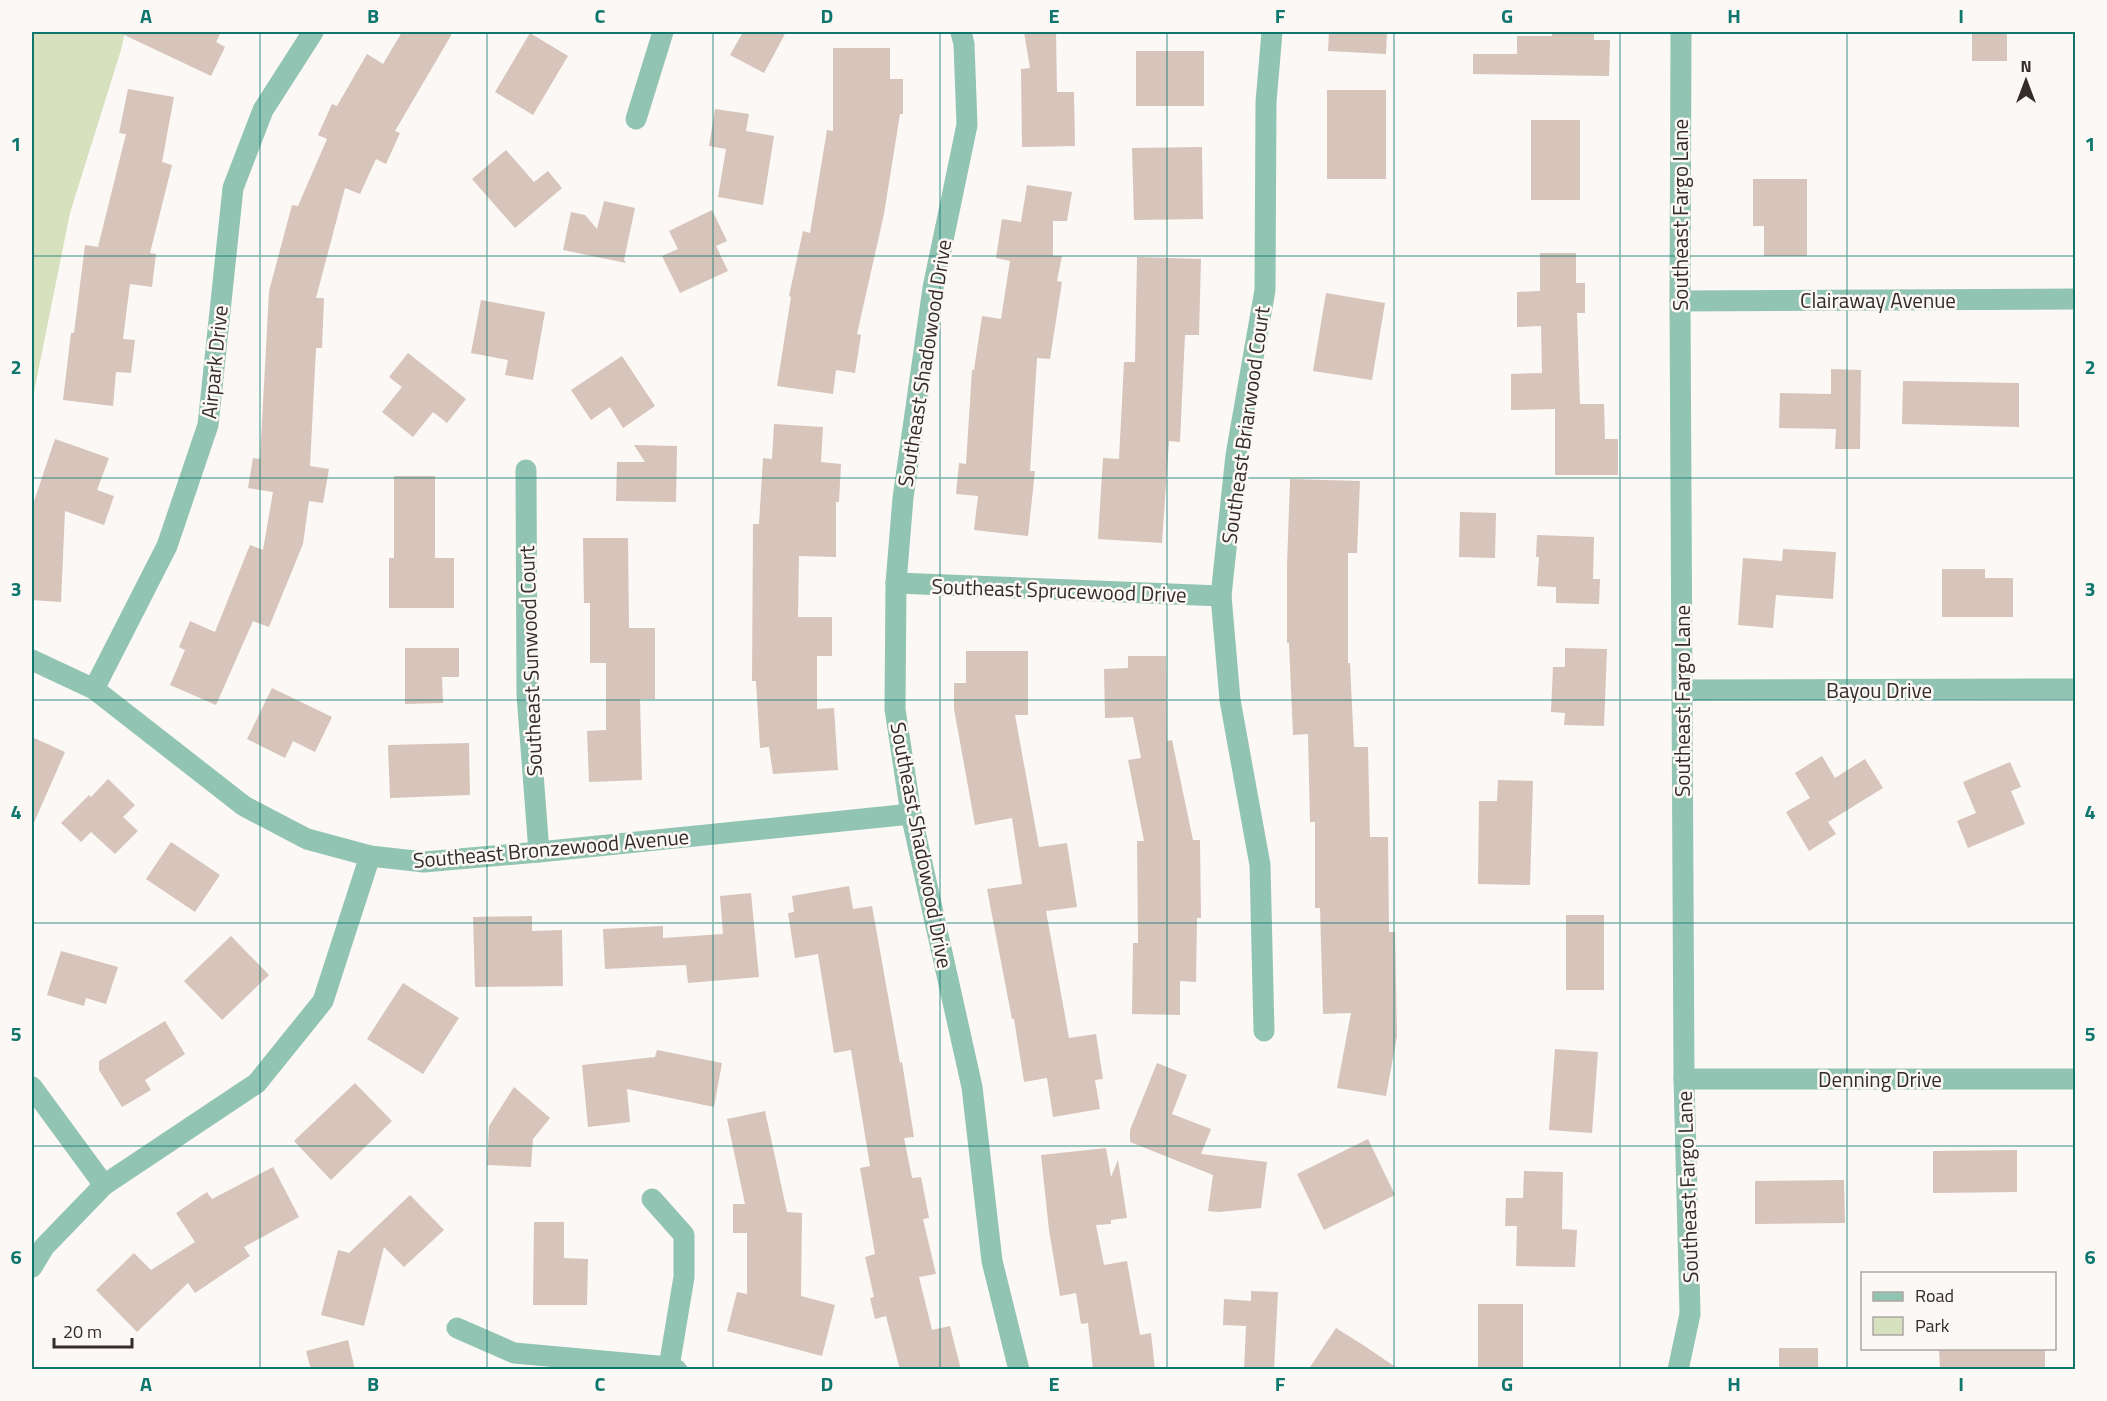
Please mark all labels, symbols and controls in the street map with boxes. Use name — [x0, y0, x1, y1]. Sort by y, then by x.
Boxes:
text: A — [140, 0, 152, 31]
text: B — [367, 0, 379, 31]
text: C — [595, 0, 606, 31]
text: D — [821, 0, 833, 31]
text: E — [1048, 0, 1060, 31]
text: F — [1275, 0, 1286, 31]
text: G — [1501, 0, 1513, 31]
text: H — [1727, 0, 1741, 31]
text: I — [1958, 0, 1964, 31]
north arrow — [1996, 51, 2056, 111]
text: N — [2020, 54, 2032, 78]
street label: Southeast Fargo Lane — [1664, 119, 1696, 311]
text: 1 — [10, 128, 22, 159]
text: 1 — [2084, 128, 2096, 159]
street label: Southeast Shadowood Drive — [889, 237, 959, 489]
street label: Clairaway Avenue — [1800, 284, 1956, 316]
street label: Airpark Drive — [192, 304, 236, 420]
street label: Southeast Briarwood Court — [1212, 304, 1278, 546]
text: 2 — [10, 351, 22, 382]
text: 2 — [2084, 351, 2096, 382]
street label: Southeast Sunwood Court — [510, 545, 550, 777]
street label: Southeast Sprucewood Drive — [931, 570, 1187, 610]
text: 3 — [10, 573, 22, 604]
text: 3 — [2084, 573, 2096, 604]
street label: Southeast Fargo Lane — [1666, 605, 1698, 797]
street label: Bayou Drive — [1826, 674, 1932, 706]
street label: Southeast Shadowood Drive — [882, 719, 962, 971]
text: 4 — [10, 796, 22, 827]
text: 4 — [2084, 796, 2096, 827]
street label: Southeast Bronzewood Avenue — [412, 820, 690, 876]
text: 5 — [10, 1018, 22, 1049]
text: 5 — [2084, 1018, 2096, 1049]
street label: Denning Drive — [1818, 1063, 1942, 1095]
street label: Southeast Fargo Lane — [1668, 1090, 1706, 1284]
text: 6 — [10, 1241, 22, 1272]
text: 6 — [2084, 1241, 2096, 1272]
legend — [1861, 1272, 2056, 1350]
text: Road — [1915, 1282, 1954, 1309]
scale bar — [54, 1311, 132, 1349]
text: Park — [1915, 1312, 1950, 1339]
text: 20 m — [63, 1318, 102, 1345]
text: A — [140, 1368, 152, 1399]
text: B — [367, 1368, 379, 1399]
text: C — [595, 1368, 606, 1399]
text: D — [821, 1368, 833, 1399]
text: E — [1048, 1368, 1060, 1399]
text: F — [1275, 1368, 1286, 1399]
text: G — [1501, 1368, 1513, 1399]
text: H — [1727, 1368, 1741, 1399]
text: I — [1958, 1368, 1964, 1399]

